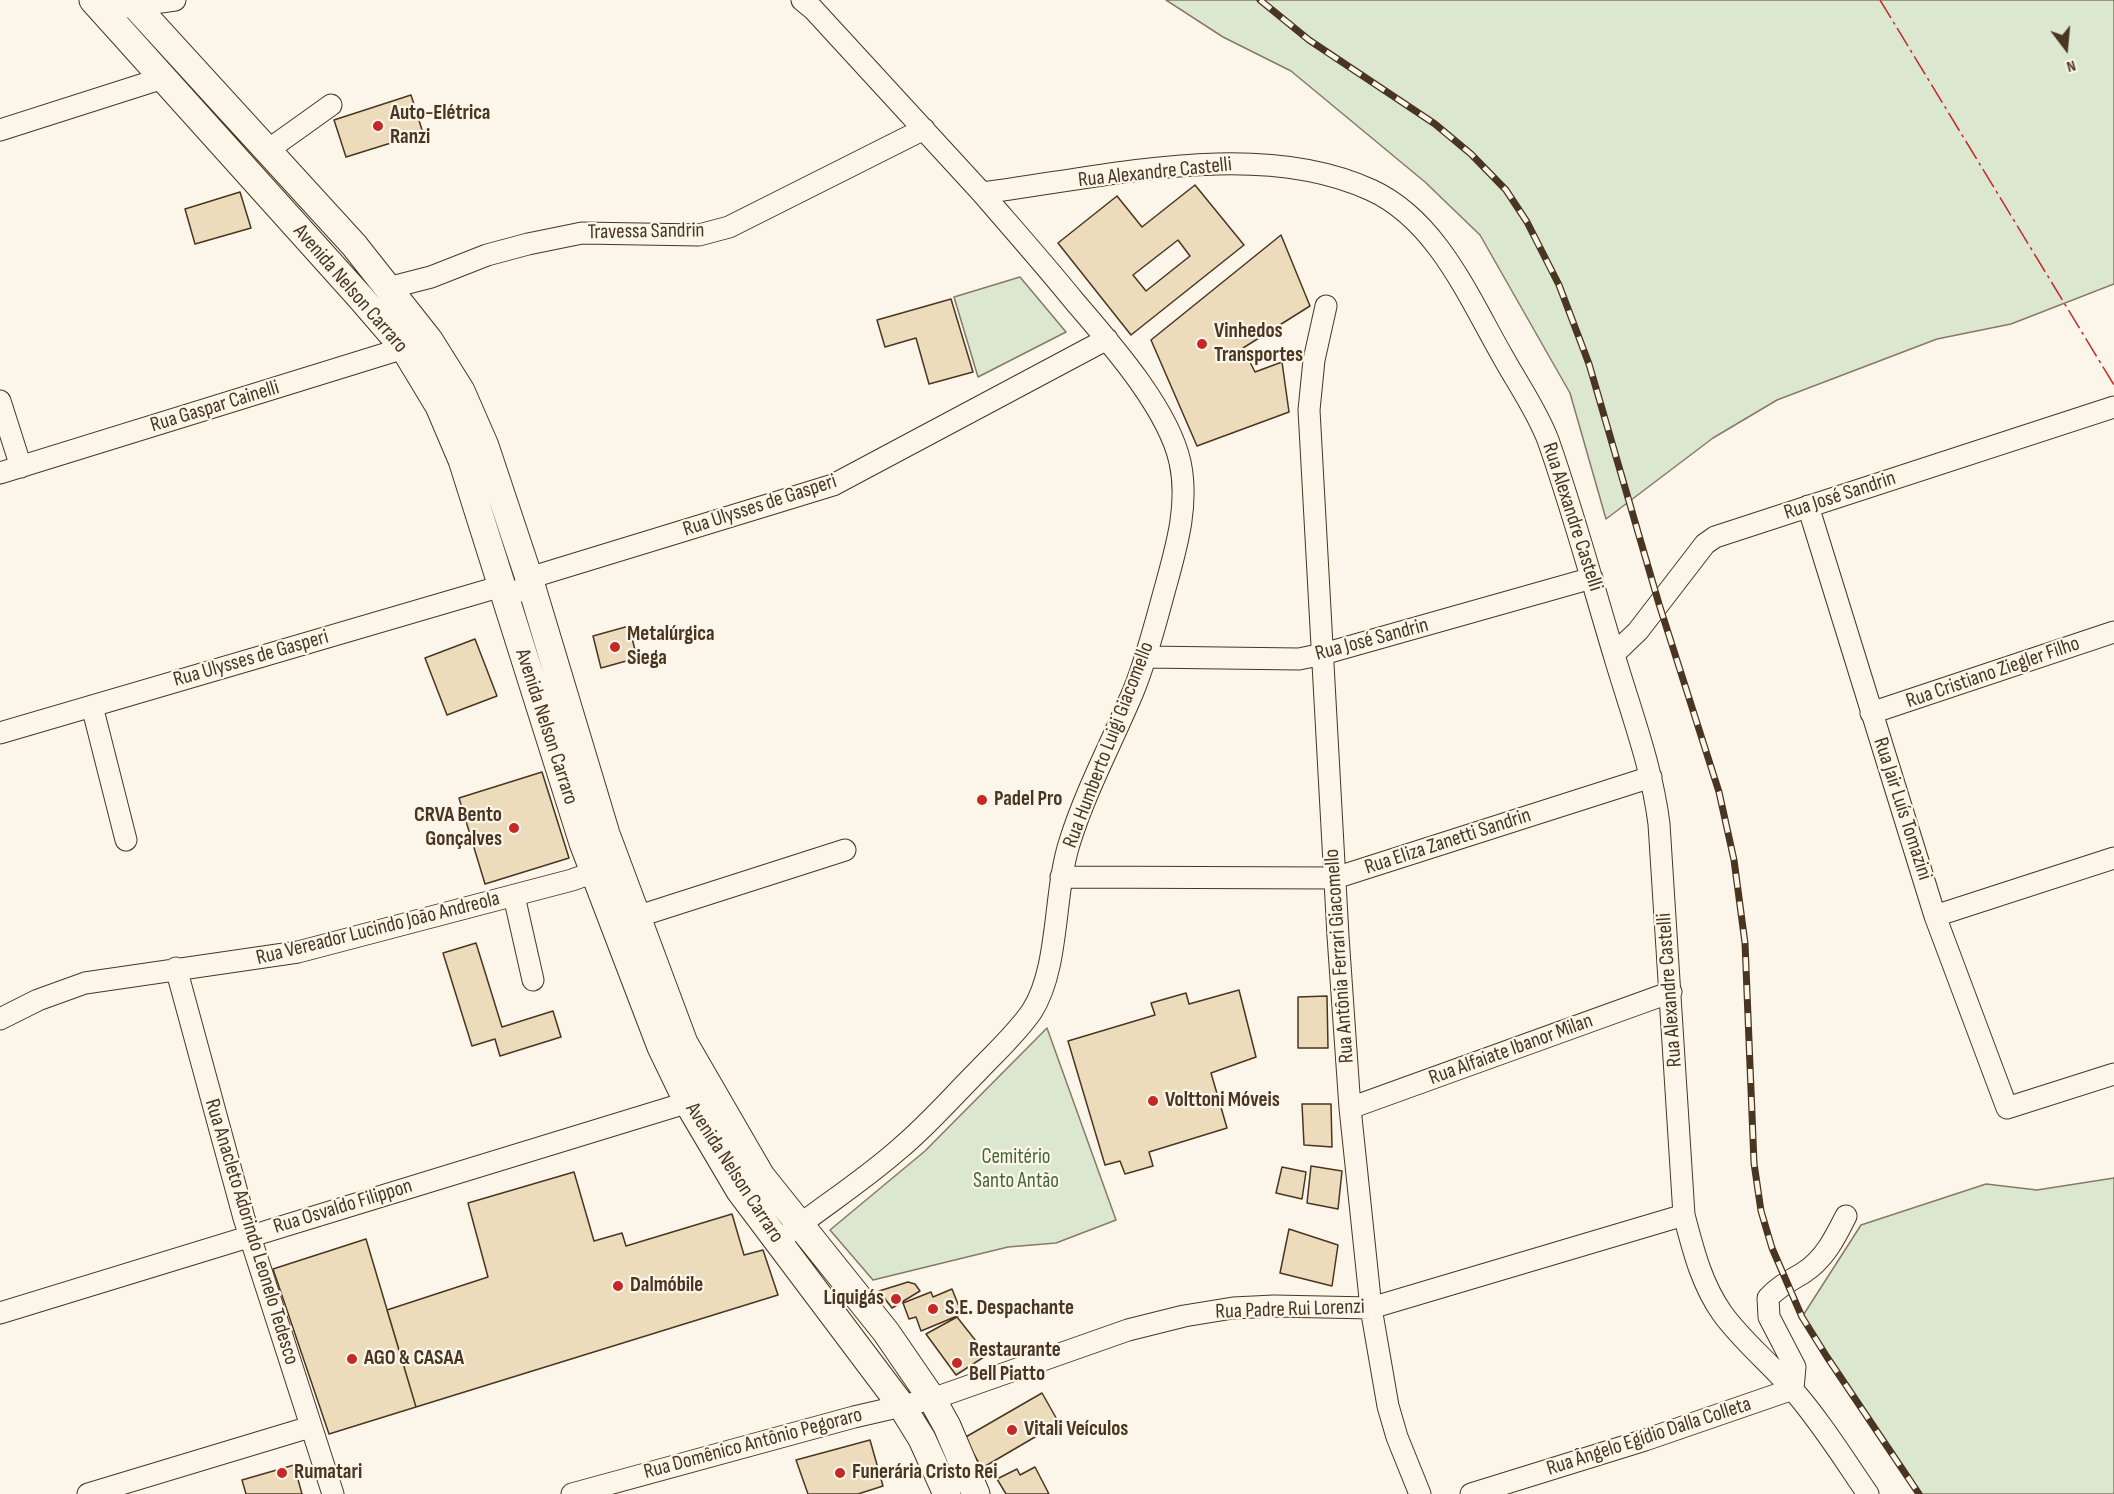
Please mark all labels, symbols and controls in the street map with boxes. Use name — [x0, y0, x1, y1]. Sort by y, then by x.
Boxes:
north arrow — [2036, 18, 2096, 78]
text: N — [2064, 55, 2078, 76]
place label: Auto-Elétrica Ranzi — [390, 101, 490, 151]
marker: Auto-Elétrica Ranzi — [371, 119, 385, 133]
street label: Rua Alexandre Castelli — [1077, 152, 1233, 194]
street label: Travessa Sandrin — [587, 218, 705, 246]
street label: Avenida Nelson Carraro — [287, 220, 413, 358]
place label: Vinhedos Transportes — [1214, 319, 1303, 369]
marker: Vinhedos Transportes — [1195, 337, 1209, 351]
street label: Rua Gaspar Cainelli — [148, 375, 282, 439]
street label: Rua Alexandre Castelli — [1536, 440, 1608, 594]
street label: Rua José Sandrin — [1781, 466, 1899, 526]
street label: Rua Ulysses de Gasperi — [680, 469, 840, 543]
street label: Rua José Sandrin — [1313, 613, 1431, 667]
place label: Metalúrgica Siega — [627, 622, 715, 672]
street label: Rua Ulysses de Gasperi — [171, 625, 331, 693]
street label: Rua Cristiano Ziegler Filho — [1903, 631, 2083, 715]
street label: Rua Humberto Luigi Giacomello — [1058, 638, 1160, 852]
marker: Metalúrgica Siega — [608, 640, 622, 654]
street label: Avenida Nelson Carraro — [509, 646, 583, 808]
street label: Rua Jair Luís Tomazini — [1867, 734, 1937, 884]
place label: Padel Pro — [994, 787, 1062, 813]
marker: Padel Pro — [975, 793, 989, 807]
place label: CRVA Bento Gonçalves — [414, 803, 502, 853]
street label: Rua Eliza Zanetti Sandrin — [1362, 803, 1534, 881]
marker: CRVA Bento Gonçalves — [507, 821, 521, 835]
street label: Rua Antônia Ferrari Giacomello — [1320, 848, 1360, 1064]
street label: Rua Vereador Lucindo João Andreola — [254, 887, 502, 971]
street label: Rua Alexandre Castelli — [1652, 912, 1688, 1068]
street label: Rua Alfaiate Ibanor Milan — [1426, 1009, 1596, 1091]
place label: Volttoni Móveis — [1165, 1088, 1280, 1114]
marker: Volttoni Móveis — [1146, 1094, 1160, 1108]
street label: Rua Anacleto Adorindo Leonelo Tedesco — [199, 1096, 303, 1368]
street label: Avenida Nelson Carraro — [679, 1098, 789, 1248]
park label: Cemitério Santo Antão — [973, 1145, 1059, 1195]
street label: Rua Osvaldo Filippon — [271, 1174, 415, 1240]
place label: Dalmóbile — [630, 1273, 703, 1299]
marker: Dalmóbile — [611, 1279, 625, 1293]
place label: Liquigás — [824, 1286, 884, 1312]
marker: Liquigás — [889, 1292, 903, 1306]
street label: Rua Padre Rui Lorenzi — [1215, 1295, 1365, 1325]
place label: S.E. Despachante — [945, 1296, 1074, 1322]
marker: S.E. Despachante — [926, 1302, 940, 1316]
place label: Restaurante Bell Piatto — [969, 1338, 1061, 1388]
place label: AGO & CASAA — [364, 1346, 464, 1372]
marker: AGO & CASAA — [345, 1352, 359, 1366]
marker: Restaurante Bell Piatto — [950, 1356, 964, 1370]
street label: Rua Ângelo Egídio Dalla Colleta — [1544, 1392, 1754, 1482]
street label: Rua Domênico Antônio Pegoraro — [641, 1403, 865, 1485]
place label: Vitali Veículos — [1024, 1417, 1128, 1443]
marker: Vitali Veículos — [1005, 1423, 1019, 1437]
place label: Rumatari — [294, 1460, 362, 1486]
place label: Funerária Cristo Rei — [852, 1460, 997, 1486]
marker: Rumatari — [275, 1466, 289, 1480]
marker: Funerária Cristo Rei — [833, 1466, 847, 1480]

